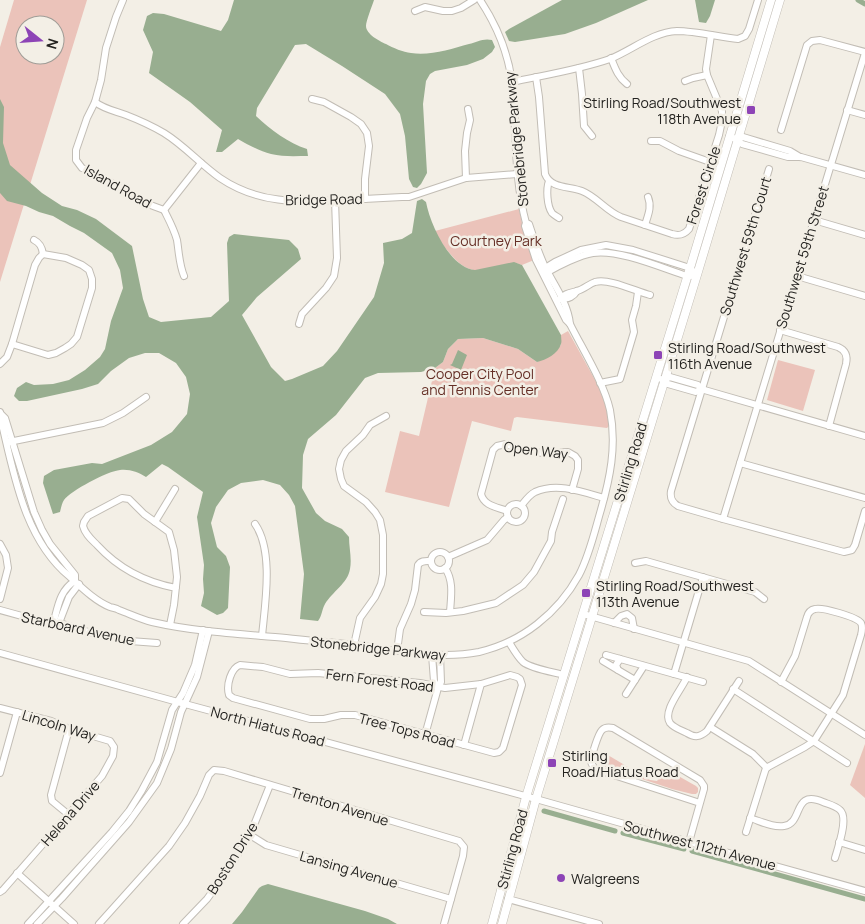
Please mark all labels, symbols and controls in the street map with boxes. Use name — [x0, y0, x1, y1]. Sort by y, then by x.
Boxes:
north arrow — [15, 15, 65, 65]
text: N — [42, 36, 63, 52]
street label: Stonebridge Parkway — [499, 70, 533, 208]
place label: Stirling Road/Southwest 118th Avenue — [583, 93, 741, 128]
marker: Stirling Road/Southwest 118th Avenue — [745, 104, 757, 116]
street label: Forest Circle — [681, 143, 725, 227]
street label: Island Road — [81, 160, 155, 212]
street label: Southwest 59th Court — [715, 174, 775, 318]
street label: Southwest 59th Street — [771, 183, 833, 331]
street label: Bridge Road — [285, 189, 363, 209]
park label: Courtney Park — [450, 231, 543, 250]
place label: Stirling Road/Southwest 116th Avenue — [668, 338, 826, 373]
marker: Stirling Road/Southwest 116th Avenue — [652, 349, 664, 361]
park label: Cooper City Pool and Tennis Center — [421, 364, 539, 399]
street label: Stirling Road — [609, 420, 651, 504]
street label: Open Way — [503, 437, 570, 463]
place label: Stirling Road/Southwest 113th Avenue — [596, 576, 754, 611]
marker: Stirling Road/Southwest 113th Avenue — [580, 587, 592, 599]
street label: Starboard Avenue — [20, 607, 136, 649]
street label: Stonebridge Parkway — [309, 631, 447, 665]
street label: Fern Forest Road — [325, 664, 435, 696]
street label: North Hiatus Road — [209, 702, 327, 750]
street label: Lincoln Way — [20, 705, 99, 745]
street label: Tree Tops Road — [357, 708, 457, 752]
place label: Stirling Road/Hiatus Road — [562, 746, 679, 781]
marker: Stirling Road/Hiatus Road — [546, 757, 558, 769]
street label: Helena Drive — [36, 776, 104, 850]
street label: Trenton Avenue — [289, 782, 391, 830]
street label: Stirling Road — [492, 807, 532, 891]
street label: Southwest 112th Avenue — [622, 815, 778, 875]
street label: Boston Drive — [202, 818, 262, 898]
street label: Lansing Avenue — [298, 846, 400, 892]
place label: Walgreens — [571, 869, 640, 888]
marker: Walgreens — [555, 872, 567, 884]

